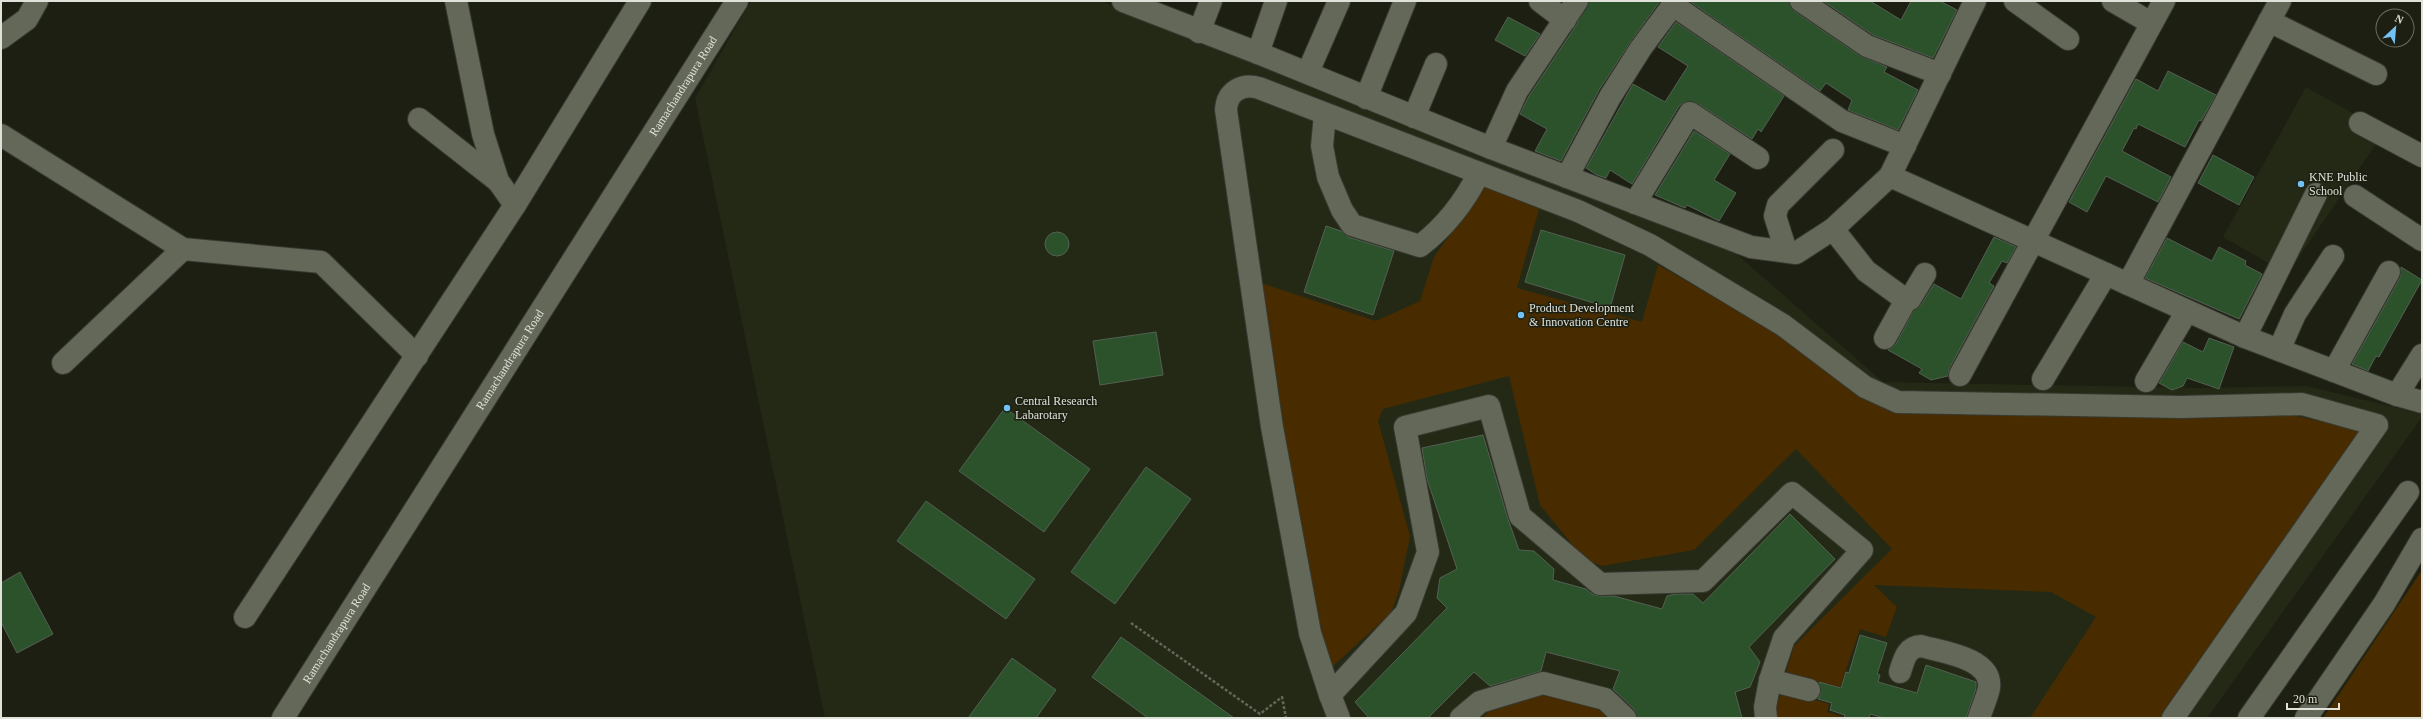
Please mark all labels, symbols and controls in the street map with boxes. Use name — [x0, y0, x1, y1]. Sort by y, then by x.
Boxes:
north arrow — [2375, 8, 2415, 48]
text: N — [2393, 12, 2406, 26]
street label: Ramachandrapura Road — [646, 33, 720, 139]
place label: KNE Public School — [2309, 170, 2367, 198]
marker: KNE Public School — [2296, 179, 2306, 189]
place label: Product Development & Innovation Centre — [1529, 301, 1635, 329]
street label: Ramachandrapura Road — [473, 307, 547, 412]
marker: Product Development & Innovation Centre — [1516, 310, 1526, 320]
place label: Central Research Labarotary — [1015, 394, 1097, 422]
marker: Central Research Labarotary — [1002, 403, 1012, 413]
street label: Ramachandrapura Road — [300, 581, 373, 686]
scale bar — [2287, 685, 2339, 711]
text: 20 m — [2293, 692, 2318, 706]

